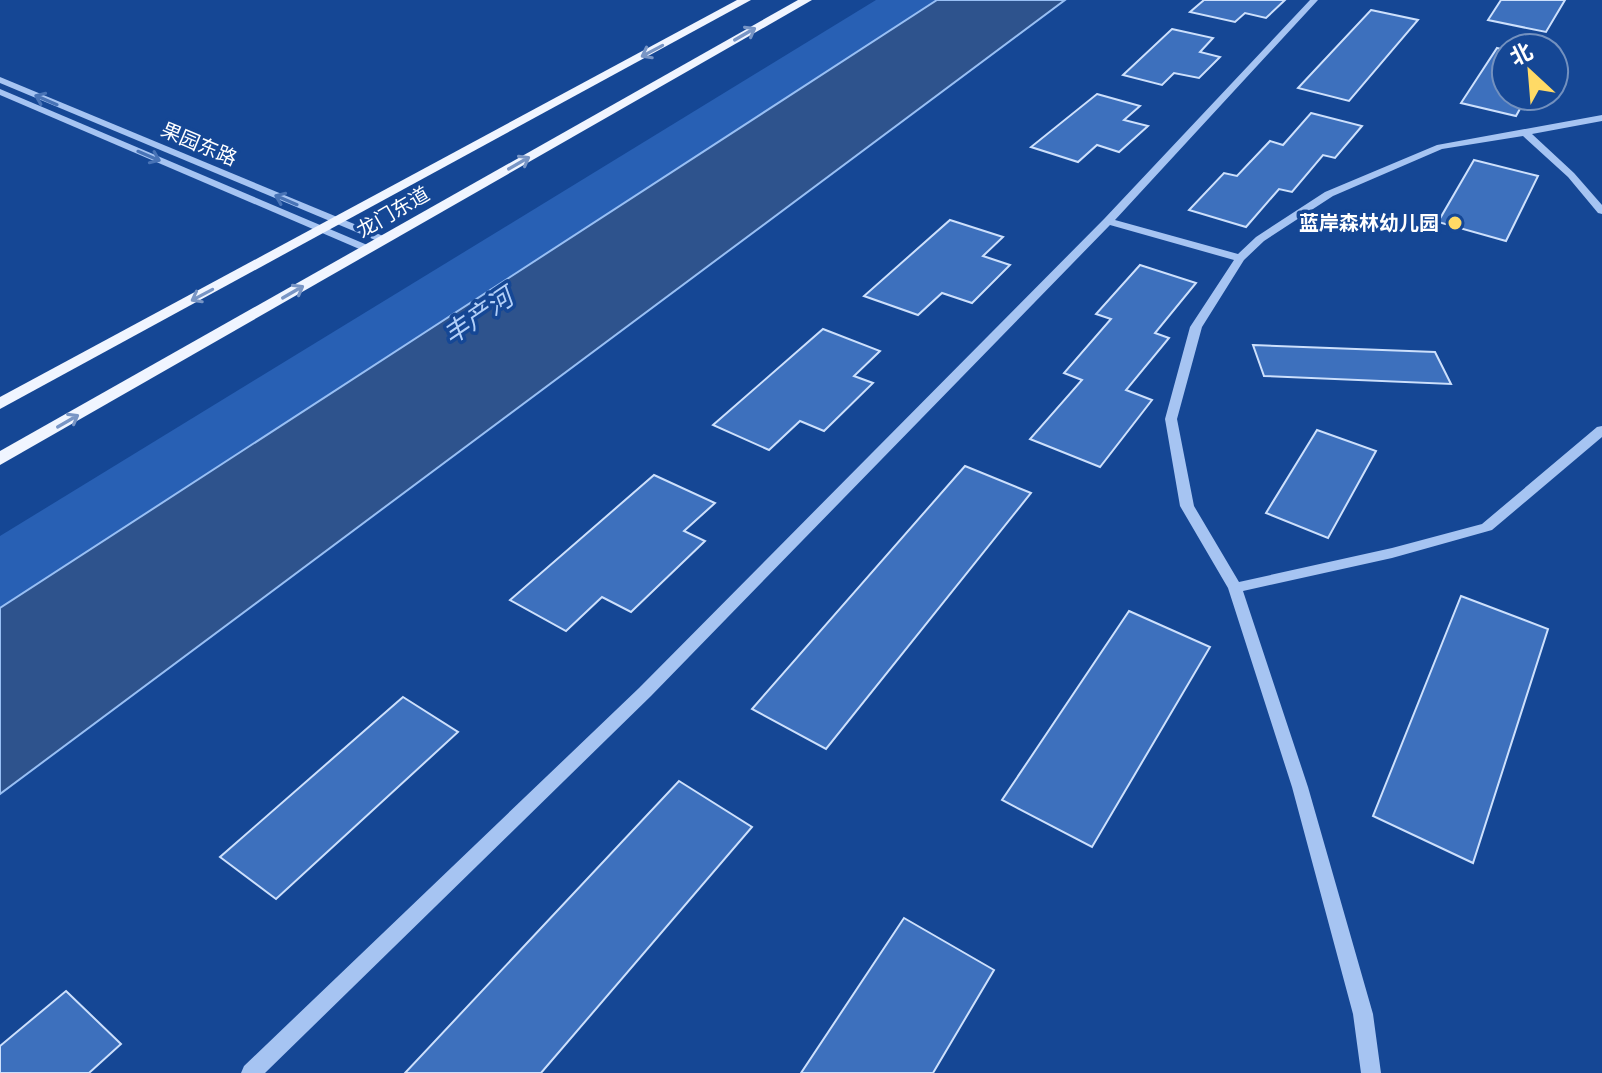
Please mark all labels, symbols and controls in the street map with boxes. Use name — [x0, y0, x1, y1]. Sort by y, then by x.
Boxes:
one-way arrow — [733, 26, 757, 41]
north arrow — [1490, 32, 1570, 112]
text: 北 — [1505, 36, 1538, 72]
one-way arrow — [641, 43, 664, 59]
one-way arrow — [34, 91, 59, 106]
street label: 果园东路 — [157, 115, 241, 172]
one-way arrow — [136, 149, 161, 164]
one-way arrow — [507, 155, 531, 170]
street label: 龙门东道 — [351, 180, 434, 243]
one-way arrow — [274, 192, 299, 207]
place label: 蓝岸森林幼儿园 — [1299, 209, 1439, 236]
marker: 蓝岸森林幼儿园 — [1446, 214, 1464, 232]
water label: 丰产河 — [436, 276, 524, 352]
one-way arrow — [281, 284, 305, 299]
one-way arrow — [191, 287, 214, 303]
one-way arrow — [56, 413, 79, 429]

